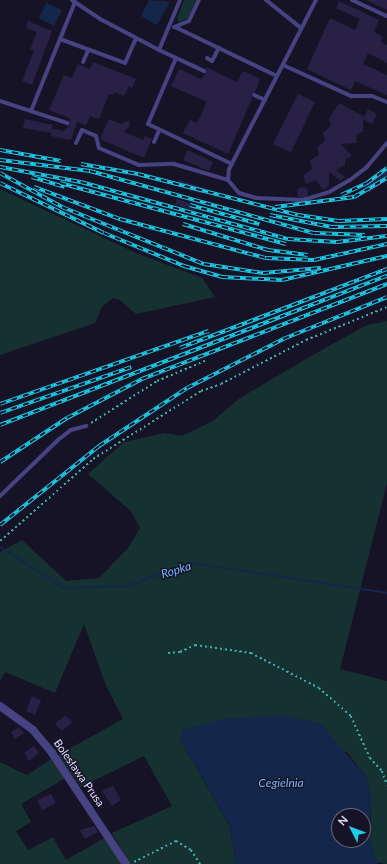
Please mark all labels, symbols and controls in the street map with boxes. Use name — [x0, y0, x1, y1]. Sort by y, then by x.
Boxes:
water label: Ropka — [159, 559, 193, 581]
street label: Bolesława Prusa — [51, 737, 107, 809]
water label: Cegielnia — [258, 776, 304, 790]
north arrow — [331, 808, 371, 848]
text: N — [335, 813, 350, 828]

